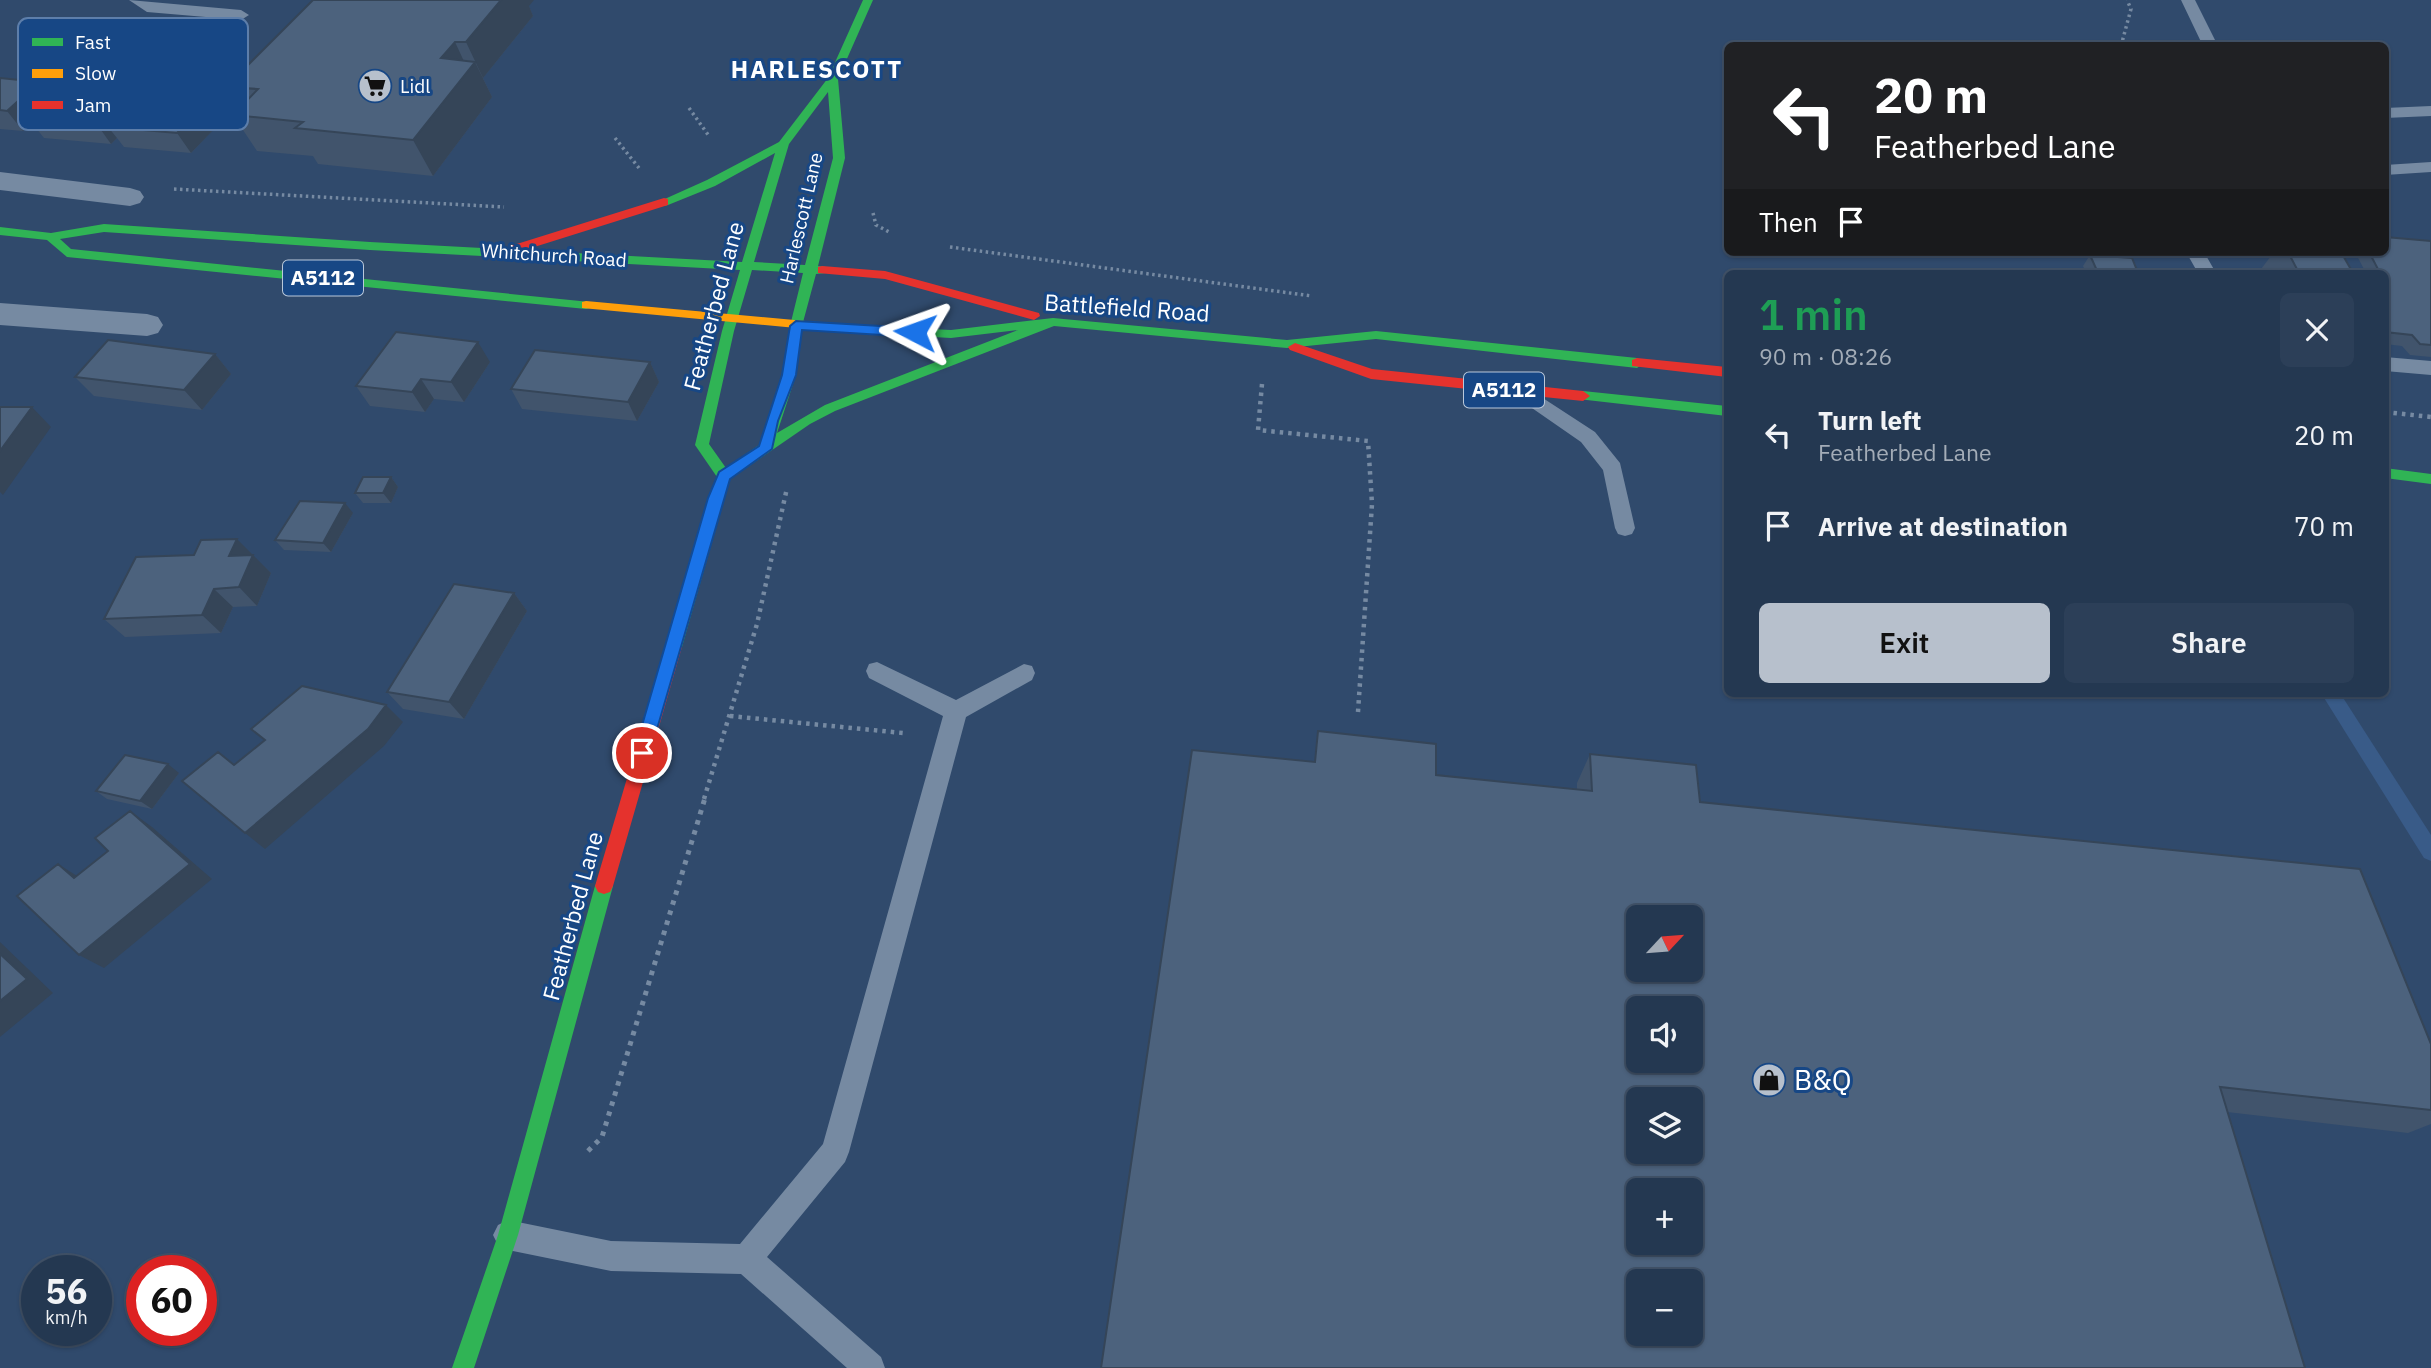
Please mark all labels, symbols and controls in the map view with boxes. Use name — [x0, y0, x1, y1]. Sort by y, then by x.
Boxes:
legend — [18, 18, 248, 130]
text: Fast — [75, 30, 111, 54]
district label: HARLESCOTT — [731, 53, 903, 85]
text: Slow — [75, 61, 116, 85]
text: 20 m — [1874, 63, 1988, 126]
supermarket icon: Lidl — [356, 67, 394, 105]
icon: left — [1759, 70, 1850, 161]
place label: Lidl — [400, 74, 430, 98]
text: Jam — [75, 93, 111, 117]
text: Featherbed Lane — [1874, 125, 2116, 167]
street label: Harlescott Lane — [774, 150, 828, 286]
icon: arrive — [1832, 203, 1870, 241]
text: Then — [1759, 205, 1818, 239]
street label: Featherbed Lane — [676, 218, 750, 393]
street label: Whitchurch Road — [481, 238, 627, 272]
road number: A5112 — [283, 260, 363, 296]
street label: Battlefield Road — [1043, 286, 1211, 328]
text: 1 min — [1759, 287, 1868, 342]
button: close — [2280, 293, 2354, 367]
position arrow — [878, 295, 952, 369]
text: 90 m · 08:26 — [1759, 341, 1892, 371]
road number: A5112 — [1464, 372, 1544, 408]
text: Turn left — [1818, 403, 1921, 437]
icon: left — [1759, 416, 1797, 454]
text: 20 m — [2294, 418, 2354, 452]
text: Featherbed Lane — [1818, 437, 1992, 467]
icon: arrive — [1759, 507, 1797, 545]
text: Arrive at destination — [1818, 509, 2068, 543]
text: 70 m — [2294, 509, 2354, 543]
button: Exit — [1759, 603, 2050, 683]
button: Share — [2064, 603, 2354, 683]
pin — [612, 723, 672, 783]
icon: arrive — [623, 734, 661, 772]
street label: Featherbed Lane — [535, 828, 609, 1003]
north arrow — [1626, 905, 1703, 982]
map controls — [1626, 905, 1703, 1346]
button: sound — [1626, 996, 1703, 1073]
shop icon: B&Q — [1750, 1061, 1788, 1099]
place label: B&Q — [1794, 1061, 1852, 1098]
button: layers — [1626, 1087, 1703, 1164]
button: + — [1626, 1178, 1703, 1255]
speed limit sign: 60 — [126, 1255, 217, 1346]
text: 56 — [45, 1268, 88, 1314]
button: − — [1626, 1269, 1703, 1346]
text: km/h — [45, 1306, 88, 1329]

